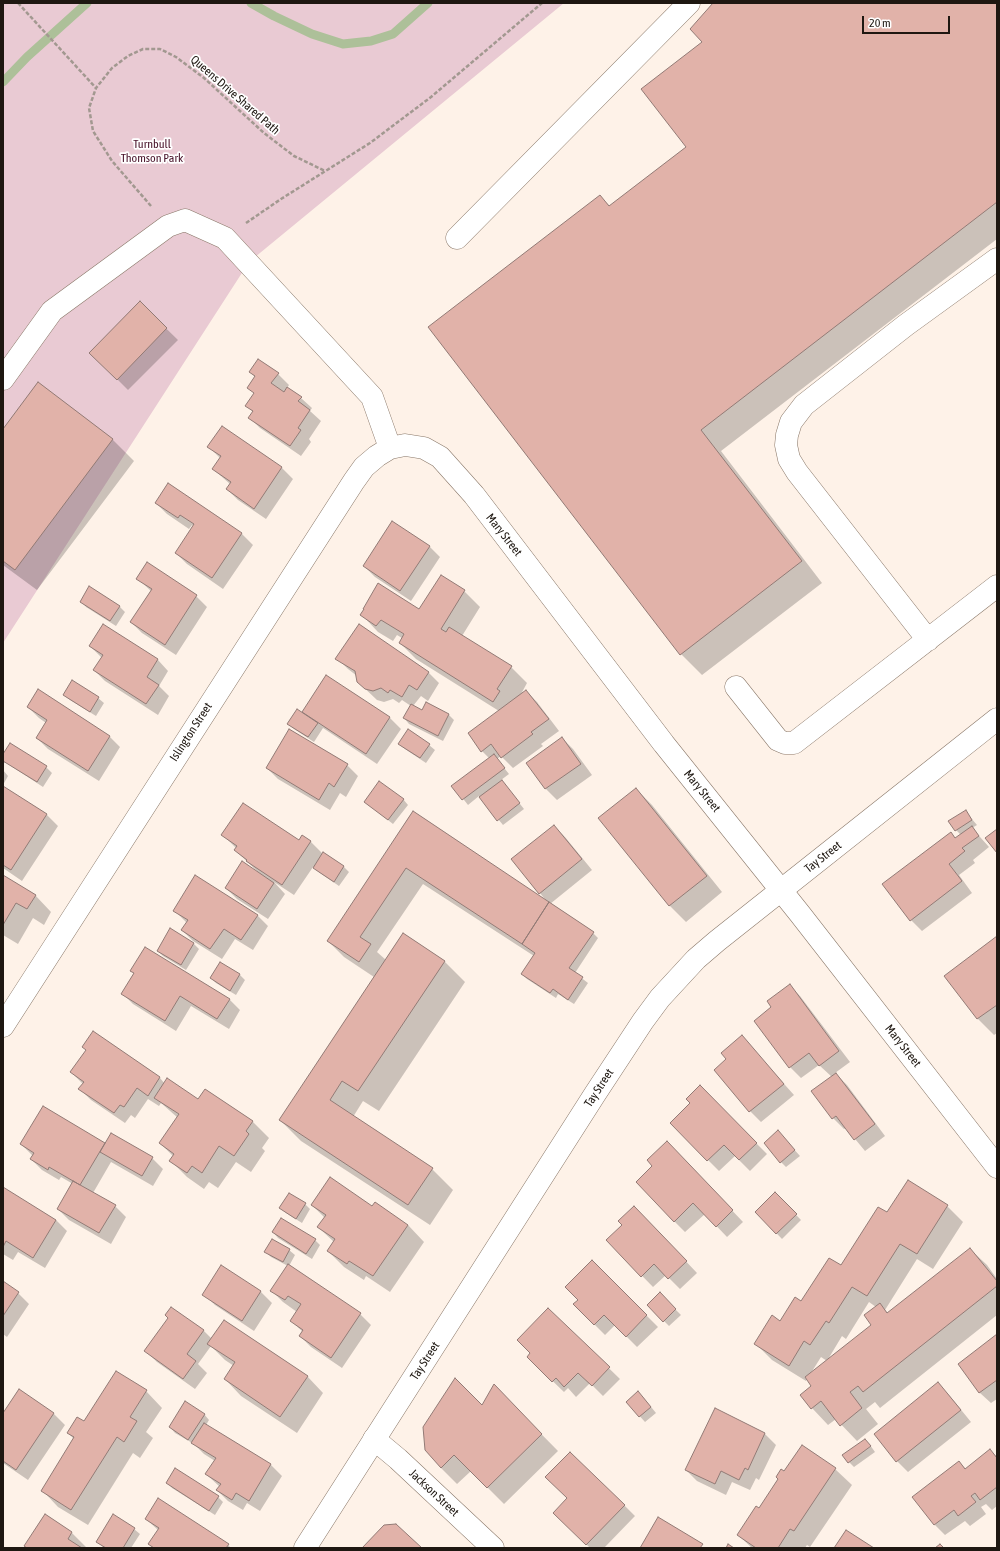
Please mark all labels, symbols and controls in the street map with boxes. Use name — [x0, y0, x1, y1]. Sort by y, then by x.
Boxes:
scale bar — [864, 8, 952, 34]
text: 20 m — [869, 16, 891, 30]
street label: Queens Drive Shared Path — [187, 52, 283, 138]
park label: Turnbull Thomson Park — [121, 137, 183, 165]
street label: Mary Street — [483, 511, 525, 559]
street label: Islington Street — [167, 700, 215, 764]
street label: Mary Street — [681, 767, 723, 815]
street label: Tay Street — [802, 838, 844, 876]
street label: Mary Street — [882, 1022, 924, 1070]
street label: Tay Street — [581, 1066, 617, 1110]
street label: Tay Street — [407, 1339, 443, 1383]
street label: Jackson Street — [406, 1466, 462, 1520]

